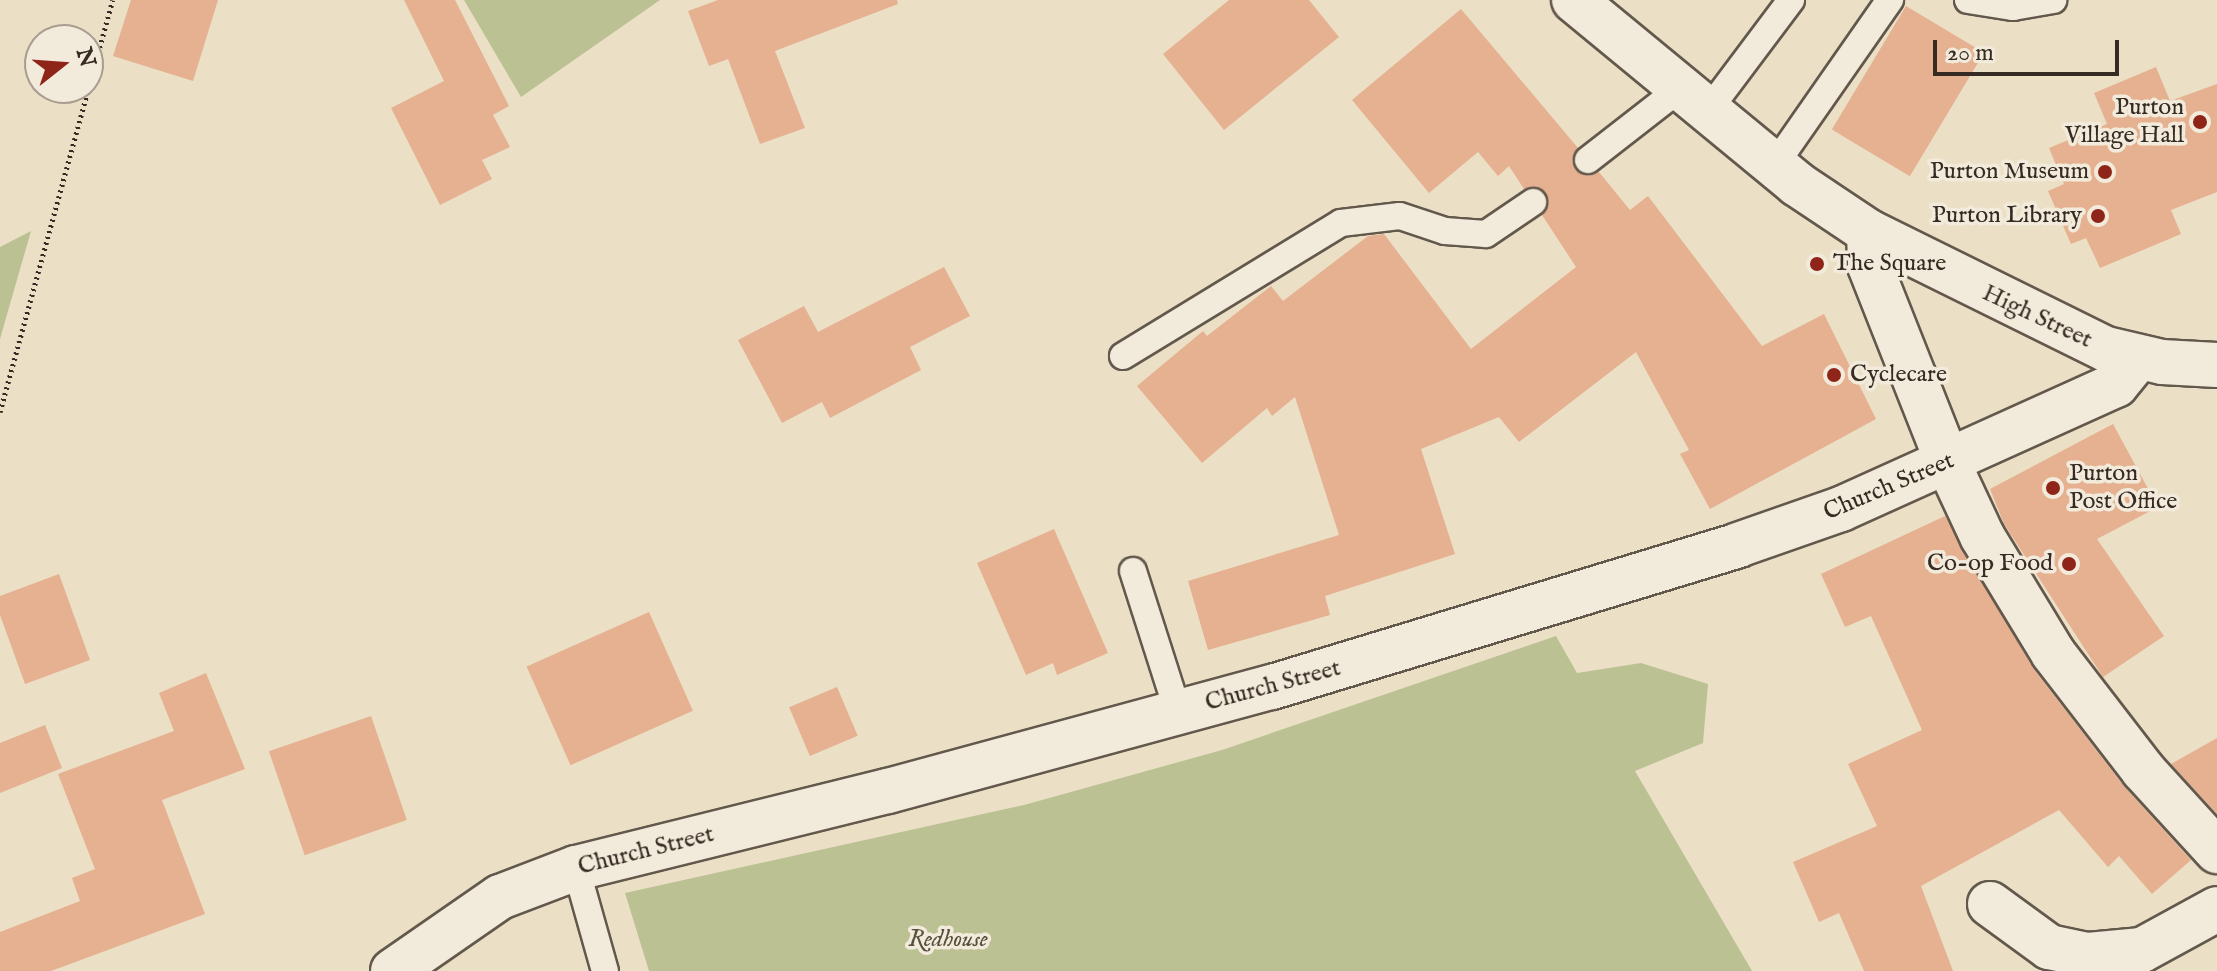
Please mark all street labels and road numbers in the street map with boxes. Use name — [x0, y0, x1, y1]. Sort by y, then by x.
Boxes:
street label: High Street — [1978, 279, 2096, 355]
street label: Church Street — [1819, 447, 1959, 527]
street label: Church Street — [1202, 654, 1344, 718]
street label: Church Street — [575, 820, 717, 882]

